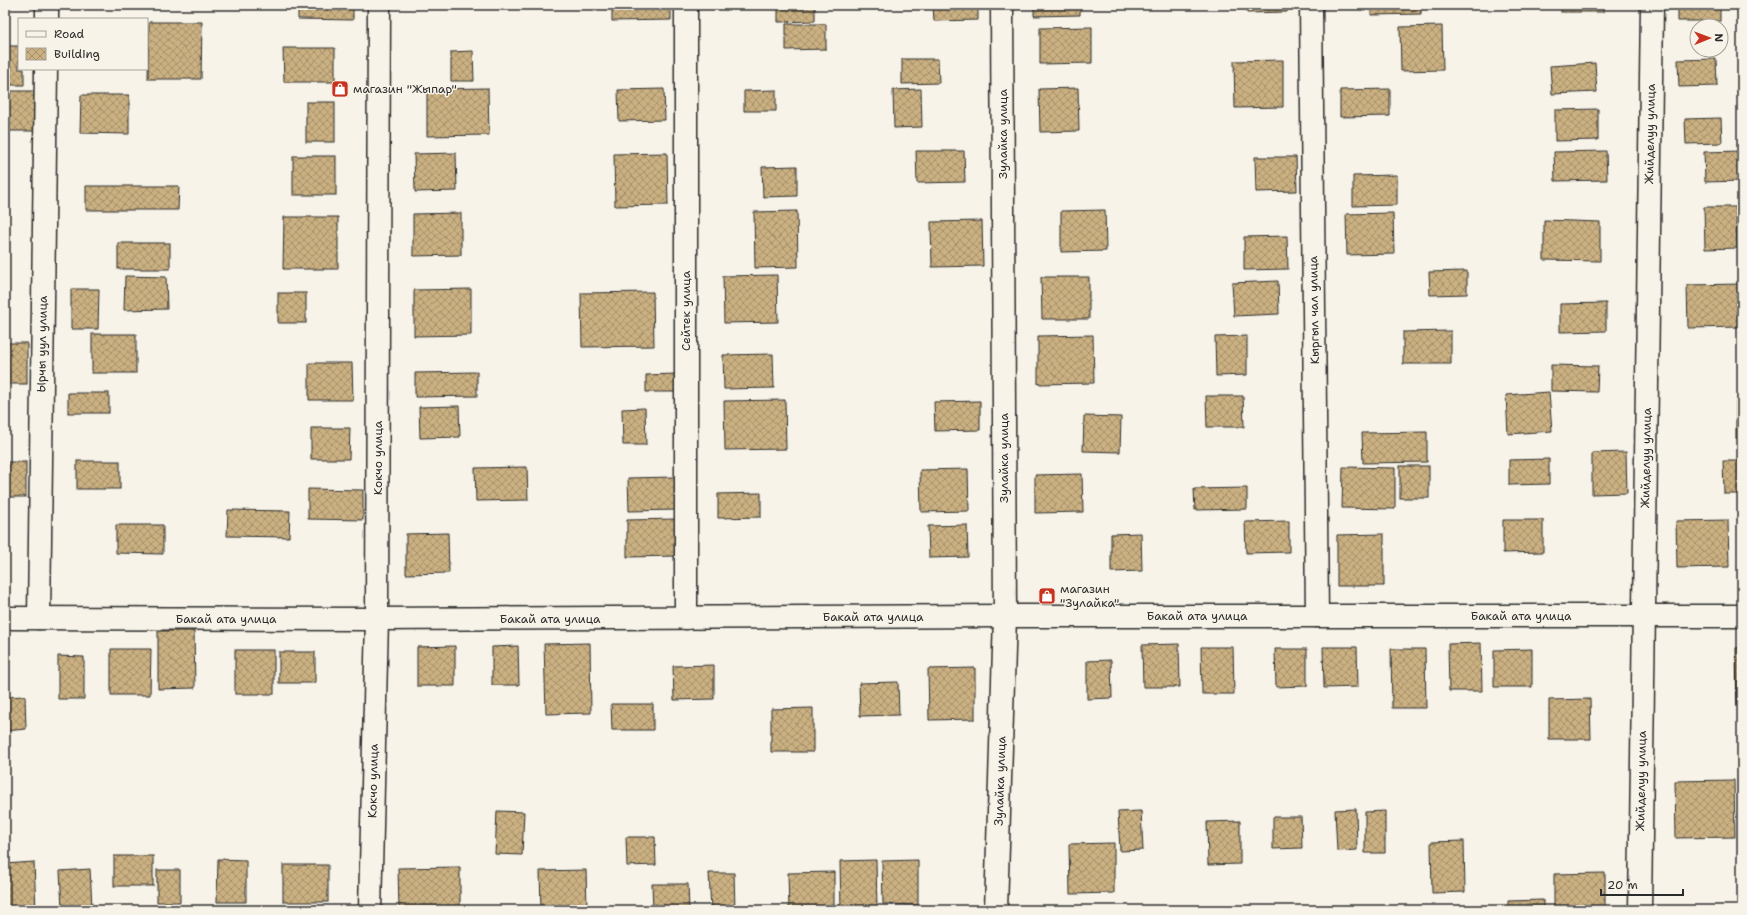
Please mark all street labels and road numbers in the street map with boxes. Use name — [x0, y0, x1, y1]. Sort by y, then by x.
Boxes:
street label: Жийделуу улица — [1641, 83, 1659, 184]
street label: Зулайка улица — [995, 88, 1011, 179]
street label: Кыргыл чал улица — [1305, 255, 1323, 364]
street label: Сейтек улица — [678, 270, 694, 351]
street label: Ырчы уул улица — [33, 295, 51, 393]
street label: Жийделуу улица — [1637, 407, 1655, 508]
street label: Зулайка улица — [996, 412, 1012, 503]
street label: Кокчо улица — [370, 420, 386, 495]
street label: Бакай ата улица — [1146, 608, 1248, 624]
street label: Бакай ата улица — [1470, 608, 1572, 624]
street label: Бакай ата улица — [822, 609, 924, 625]
street label: Бакай ата улица — [175, 611, 277, 627]
street label: Бакай ата улица — [499, 611, 601, 627]
street label: Жийделуу улица — [1632, 730, 1650, 831]
street label: Зулайка улица — [990, 735, 1010, 826]
street label: Кокчо улица — [364, 743, 382, 818]

